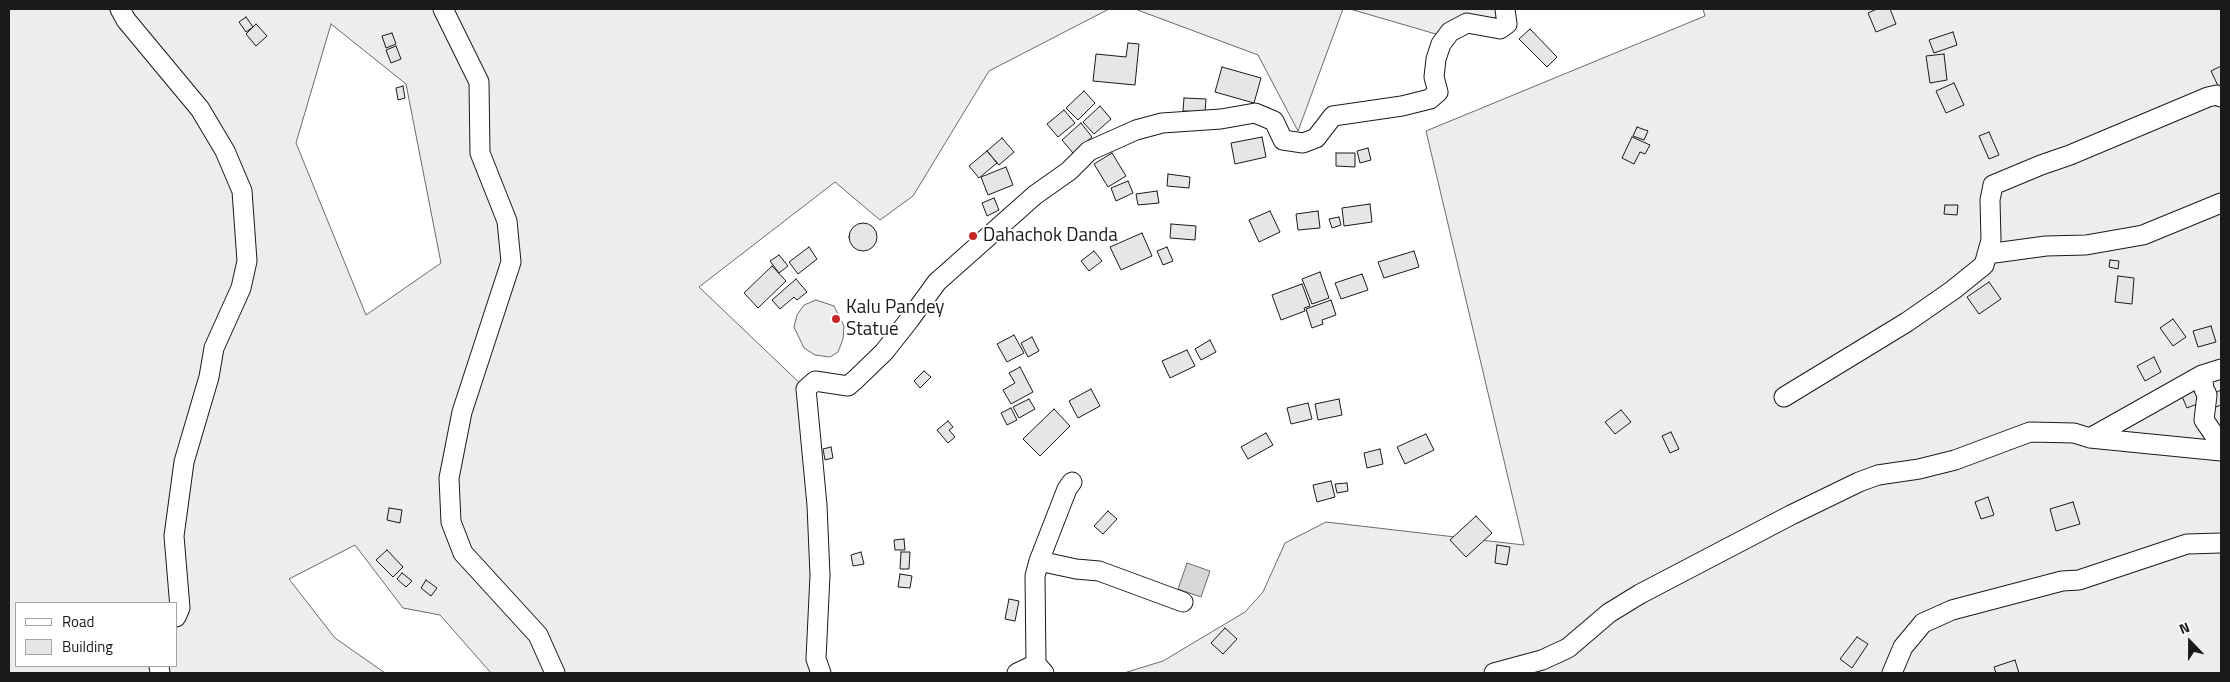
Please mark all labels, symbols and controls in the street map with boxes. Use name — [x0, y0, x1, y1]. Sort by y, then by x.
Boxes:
place label: Dahachok Danda — [983, 225, 1118, 247]
marker: Dahachok Danda — [967, 230, 979, 242]
place label: Kalu Pandey Statue — [846, 297, 945, 341]
marker: Kalu Pandey Statue — [830, 313, 842, 325]
legend — [15, 602, 178, 667]
text: Road — [62, 610, 94, 633]
text: N — [2176, 616, 2193, 639]
north arrow — [2165, 617, 2215, 667]
text: Building — [62, 635, 113, 658]

